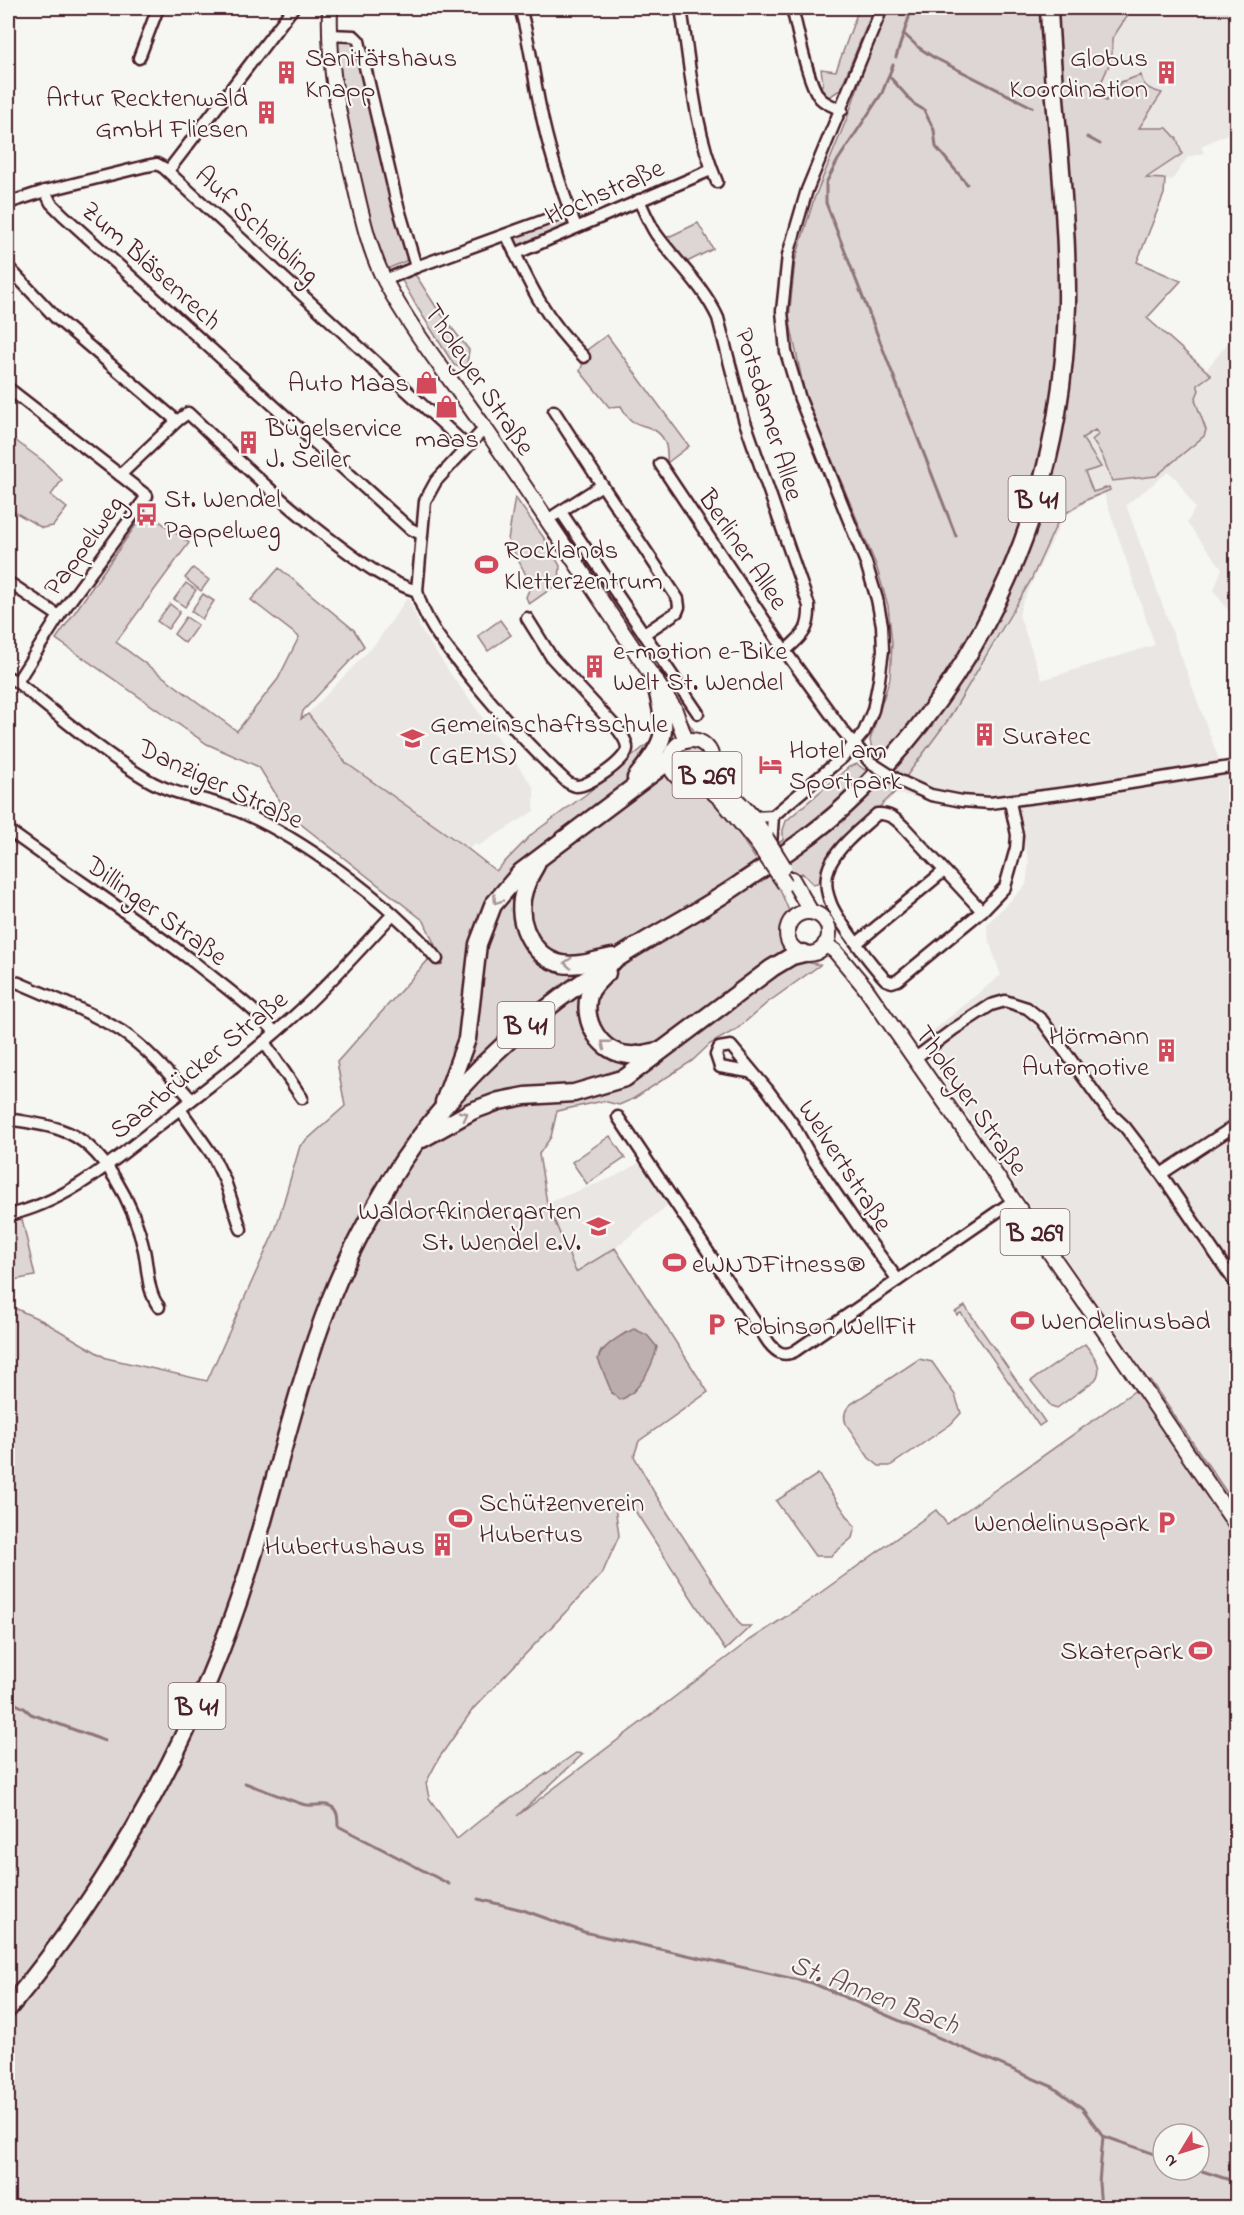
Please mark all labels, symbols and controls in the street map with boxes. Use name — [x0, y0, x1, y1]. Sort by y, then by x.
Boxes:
place label: Sanitätshaus Knapp — [305, 40, 457, 110]
place label: Globus Koordination — [1009, 40, 1148, 110]
building icon: Sanitätshaus Knapp — [274, 60, 300, 86]
building icon: Globus Koordination — [1153, 60, 1179, 86]
place label: Artur Recktenwald GmbH Fliesen — [46, 80, 248, 150]
building icon: Artur Recktenwald GmbH Fliesen — [253, 100, 279, 126]
street label: Hochstraße — [539, 149, 672, 237]
street label: Auf Scheibling — [185, 157, 328, 294]
street label: Zum Bläsenrech — [71, 193, 229, 341]
street label: Tholeyer Straße — [413, 297, 544, 465]
street label: Potsdamer Allee — [723, 324, 813, 507]
place label: Auto Maas — [288, 365, 409, 404]
shop icon: Auto Maas — [414, 369, 440, 395]
shop icon: maas — [434, 393, 460, 419]
place label: Bügelservice J. Seiler — [265, 410, 403, 480]
place label: maas — [415, 421, 479, 460]
building icon: Bügelservice J. Seiler — [235, 430, 261, 456]
road number: B 41 — [1008, 476, 1066, 522]
place label: St. Wendel Pappelweg — [164, 481, 281, 551]
street label: Berliner Allee — [686, 481, 797, 619]
street label: Pappelweg — [35, 488, 135, 605]
bus stop icon: St. Wendel Pappelweg — [133, 501, 159, 527]
place label: Rocklands Kletterzentrum — [504, 532, 663, 602]
sports icon: Rocklands Kletterzentrum — [473, 552, 499, 578]
place label: e-motion e-Bike Welt St. Wendel — [613, 633, 788, 703]
building icon: e-motion e-Bike Welt St. Wendel — [582, 653, 608, 679]
place label: Gemeinschaftsschule (GEMS) — [430, 706, 669, 776]
place label: Suratec — [1002, 718, 1091, 757]
building icon: Suratec — [971, 722, 997, 748]
school or university icon: Gemeinschaftsschule (GEMS) — [399, 726, 425, 752]
street label: Danziger Straße — [130, 729, 310, 841]
place label: Hotel am Sportpark — [789, 732, 902, 802]
road number: B 269 — [672, 752, 742, 798]
hotel icon: Hotel am Sportpark — [758, 752, 784, 778]
street label: Dillinger Straße — [76, 847, 235, 977]
one-way arrow — [493, 894, 505, 904]
one-way arrow — [563, 957, 572, 970]
street label: Saarbrücker Straße — [102, 981, 298, 1150]
road number: B 41 — [498, 1002, 554, 1048]
street label: Tholeyer Straße — [904, 1018, 1037, 1185]
place label: Hörmann Automotive — [1022, 1018, 1150, 1088]
building icon: Hörmann Automotive — [1154, 1038, 1180, 1064]
one-way arrow — [601, 1040, 612, 1051]
street label: Welvertstraße — [787, 1093, 902, 1241]
one-way arrow — [458, 1111, 469, 1122]
place label: Waldorfkindergarten St. Wendel e.V. — [358, 1193, 581, 1263]
road number: B 269 — [1000, 1209, 1070, 1255]
school or university icon: Waldorfkindergarten St. Wendel e.V. — [586, 1213, 612, 1239]
place label: eWNDFitness® — [692, 1246, 866, 1285]
sports icon: eWNDFitness® — [661, 1250, 687, 1276]
place label: Wendelinusbad — [1041, 1303, 1210, 1342]
sports icon: Wendelinusbad — [1010, 1307, 1036, 1333]
place label: Robinson WellFit — [734, 1308, 916, 1347]
parking icon: Robinson WellFit — [703, 1312, 729, 1338]
place label: Schützenverein Hubertus — [479, 1485, 644, 1555]
sports icon: Schützenverein Hubertus — [448, 1505, 474, 1531]
place label: Wendelinuspark — [974, 1505, 1149, 1544]
parking icon: Wendelinuspark — [1154, 1509, 1180, 1535]
place label: Hubertushaus — [265, 1528, 425, 1567]
building icon: Hubertushaus — [430, 1532, 456, 1558]
place label: Skaterpark — [1060, 1633, 1183, 1672]
sports icon: Skaterpark — [1188, 1637, 1214, 1663]
road number: B 41 — [168, 1683, 226, 1729]
water label: St. Annen Bach — [783, 1945, 965, 2048]
north arrow — [1151, 2122, 1211, 2182]
text: N — [1158, 2148, 1184, 2172]

